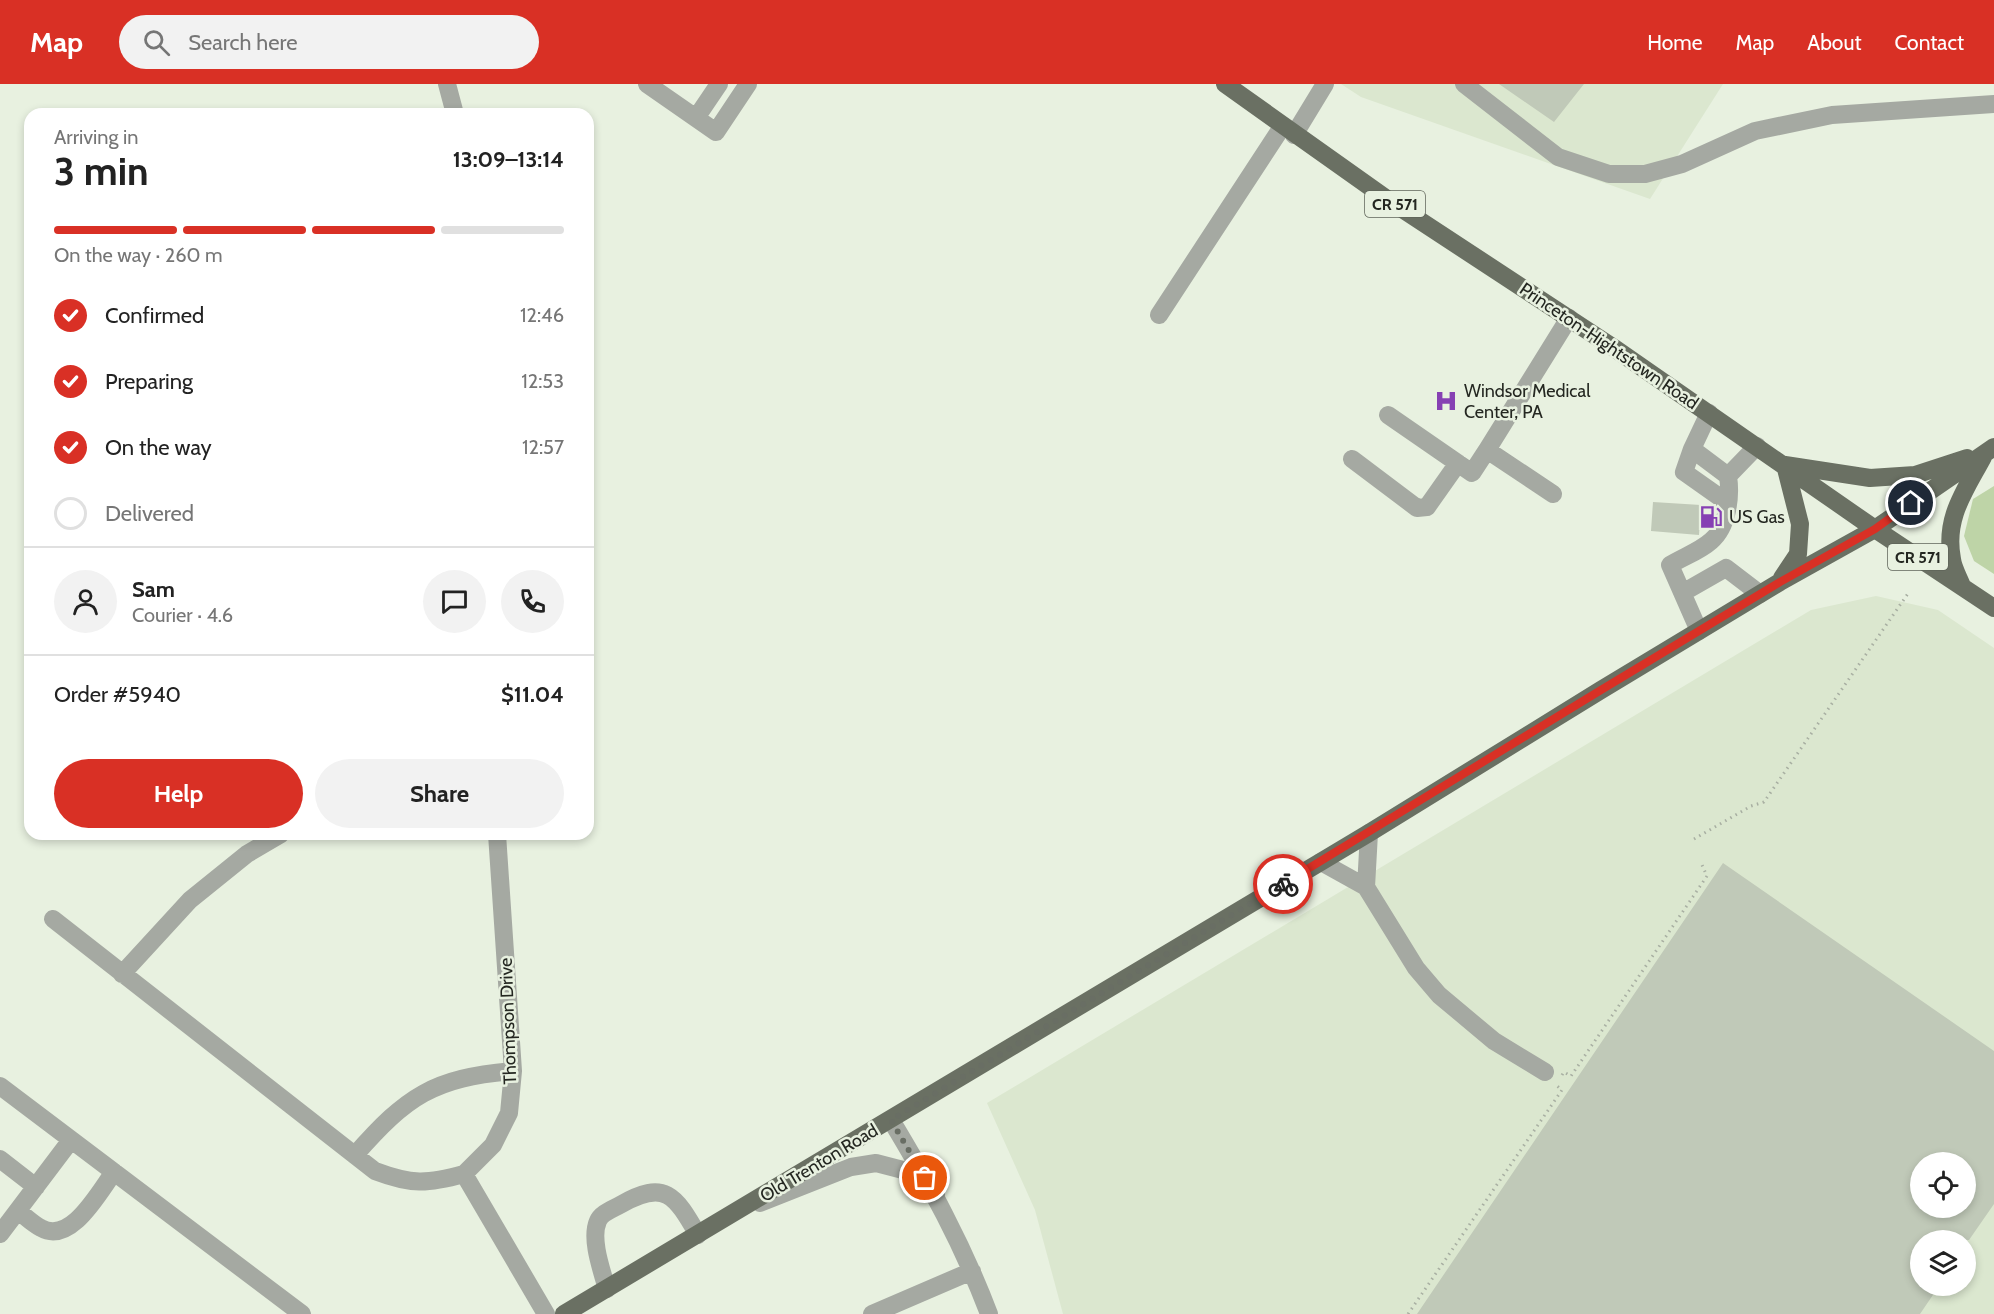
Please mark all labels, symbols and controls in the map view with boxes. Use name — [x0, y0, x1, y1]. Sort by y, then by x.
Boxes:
search box — [119, 15, 539, 69]
text: Map — [30, 25, 83, 59]
icon: search — [140, 26, 173, 59]
text: Search here — [188, 29, 297, 56]
text: Home — [1647, 30, 1703, 55]
text: Map — [1736, 30, 1774, 55]
text: About — [1807, 30, 1861, 55]
text: Contact — [1894, 30, 1964, 55]
text: Arriving in — [54, 125, 138, 149]
text: 13:09–13:14 — [453, 146, 564, 173]
text: 3 min — [54, 147, 149, 195]
road number: CR 571 — [1365, 191, 1425, 217]
text: On the way · 260 m — [54, 243, 223, 267]
street label: Princeton-Hightstown Road — [1515, 278, 1703, 414]
icon: check — [54, 299, 87, 332]
text: Confirmed — [105, 302, 204, 329]
text: 12:46 — [520, 303, 564, 327]
icon: check — [54, 365, 87, 398]
text: Preparing — [105, 368, 193, 395]
text: 12:53 — [521, 369, 564, 393]
place label: Windsor Medical Center, PA — [1464, 380, 1591, 423]
hospital icon: Windsor Medical Center, PA — [1433, 388, 1459, 414]
icon: check — [54, 431, 87, 464]
text: On the way — [105, 434, 212, 461]
text: 12:57 — [522, 435, 564, 459]
pin — [1885, 477, 1936, 528]
icon: home — [1894, 486, 1927, 519]
text: Delivered — [105, 500, 194, 527]
fuel station icon: US Gas — [1698, 504, 1724, 530]
place label: US Gas — [1729, 506, 1785, 528]
road number: CR 571 — [1888, 544, 1948, 570]
button: person — [54, 570, 117, 633]
button: chat — [423, 570, 486, 633]
button: phone — [501, 570, 564, 633]
text: Sam — [132, 576, 175, 603]
text: Courier · 4.6 — [132, 603, 233, 627]
text: Order #5940 — [54, 681, 181, 708]
text: $11.04 — [501, 681, 564, 708]
button: Help — [54, 759, 303, 828]
button: Share — [315, 759, 564, 828]
courier — [1253, 854, 1313, 914]
icon: bike — [1267, 868, 1300, 901]
street label: Thompson Drive — [495, 957, 521, 1085]
street label: Old Trenton Road — [756, 1119, 882, 1207]
pin — [899, 1152, 950, 1203]
map controls — [1910, 1152, 1976, 1296]
button: locate — [1910, 1152, 1976, 1218]
icon: bag — [908, 1161, 941, 1194]
button: layers — [1910, 1230, 1976, 1296]

